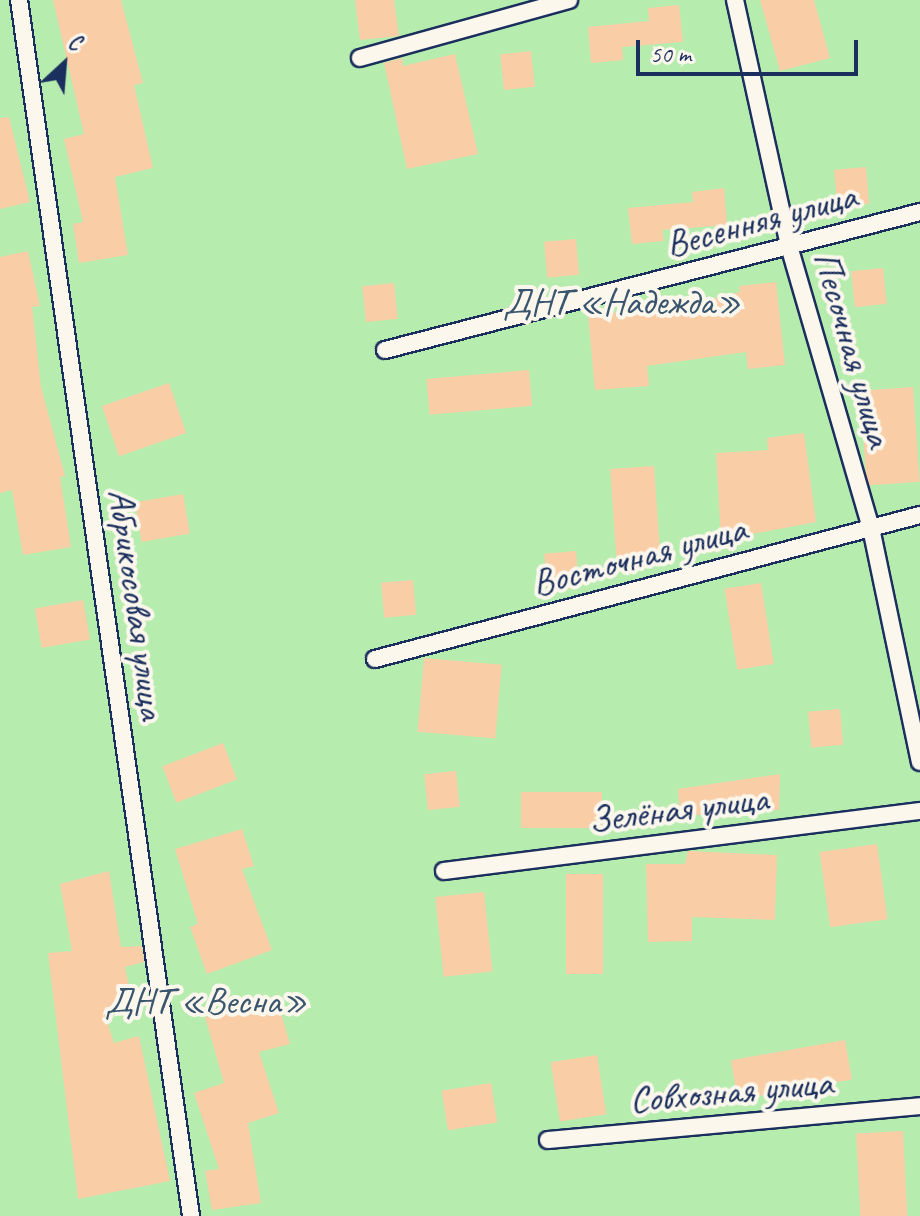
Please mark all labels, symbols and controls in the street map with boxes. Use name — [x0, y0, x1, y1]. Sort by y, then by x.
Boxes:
north arrow — [24, 24, 104, 104]
scale bar — [640, 24, 862, 74]
text: С — [64, 27, 86, 57]
text: 50 m — [650, 39, 691, 69]
street label: Весенняя улица — [660, 172, 862, 268]
street label: Песочная улица — [803, 245, 903, 453]
park label: ДНТ «Надежда» — [503, 279, 741, 325]
street label: Абрикосовая улица — [98, 484, 176, 724]
street label: Восточная улица — [525, 505, 753, 607]
street label: Зелёная улица — [584, 775, 772, 843]
park label: ДНТ «Весна» — [105, 978, 307, 1024]
street label: Совхозная улица — [626, 1059, 836, 1123]

